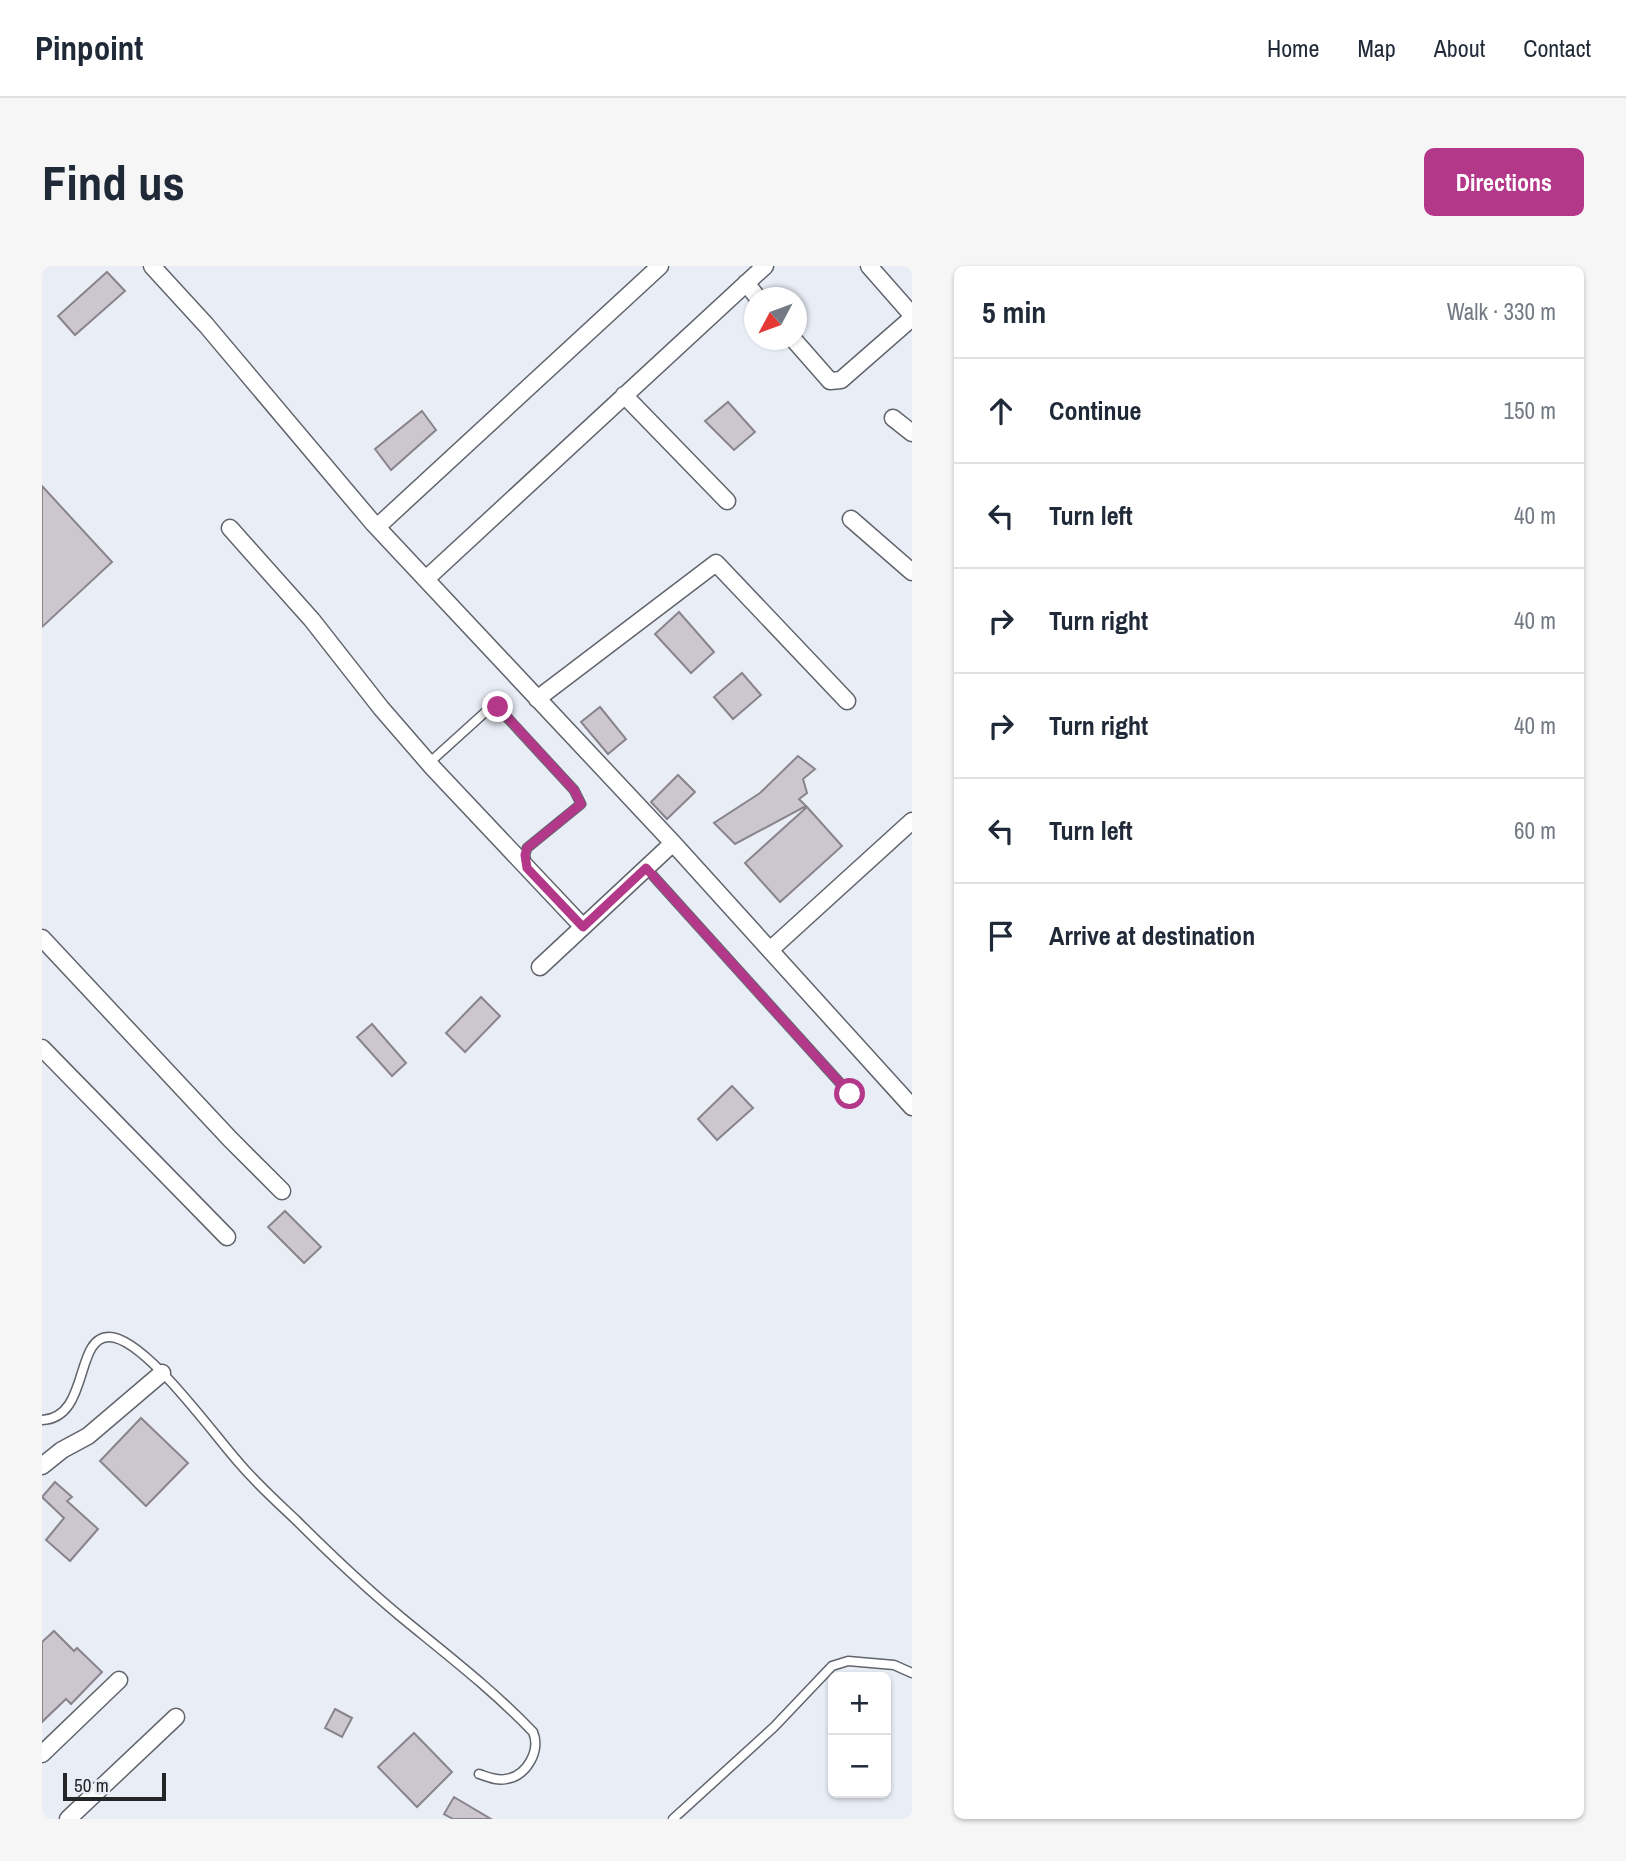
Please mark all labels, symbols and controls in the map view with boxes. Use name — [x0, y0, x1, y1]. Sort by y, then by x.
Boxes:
text: Pinpoint — [35, 26, 143, 70]
text: Home — [1267, 32, 1319, 64]
text: Map — [1357, 32, 1396, 64]
text: About — [1434, 32, 1485, 64]
text: Contact — [1523, 32, 1591, 64]
button: Directions — [1424, 148, 1584, 216]
text: Find us — [42, 149, 185, 215]
north arrow — [744, 287, 807, 350]
text: 5 min — [982, 292, 1046, 332]
text: Walk · 330 m — [1447, 296, 1556, 327]
icon: ahead — [982, 392, 1020, 430]
text: Continue — [1049, 393, 1141, 428]
text: 150 m — [1504, 395, 1556, 426]
icon: left — [982, 497, 1020, 535]
text: Turn left — [1049, 498, 1133, 533]
text: 40 m — [1514, 500, 1556, 531]
icon: right — [982, 602, 1020, 640]
text: Turn right — [1049, 603, 1148, 638]
text: 40 m — [1514, 605, 1556, 636]
route end — [482, 691, 513, 722]
icon: right — [982, 707, 1020, 745]
text: Turn right — [1049, 708, 1148, 743]
text: 40 m — [1514, 710, 1556, 741]
icon: left — [982, 812, 1020, 850]
text: Turn left — [1049, 813, 1133, 848]
text: 60 m — [1514, 815, 1556, 846]
icon: arrive — [982, 917, 1020, 955]
text: Arrive at destination — [1049, 918, 1255, 953]
route start — [834, 1078, 865, 1109]
map controls — [828, 1672, 891, 1798]
button: + — [828, 1672, 891, 1735]
button: − — [828, 1735, 891, 1798]
scale bar — [63, 1770, 166, 1802]
text: 50 m — [74, 1772, 109, 1798]

